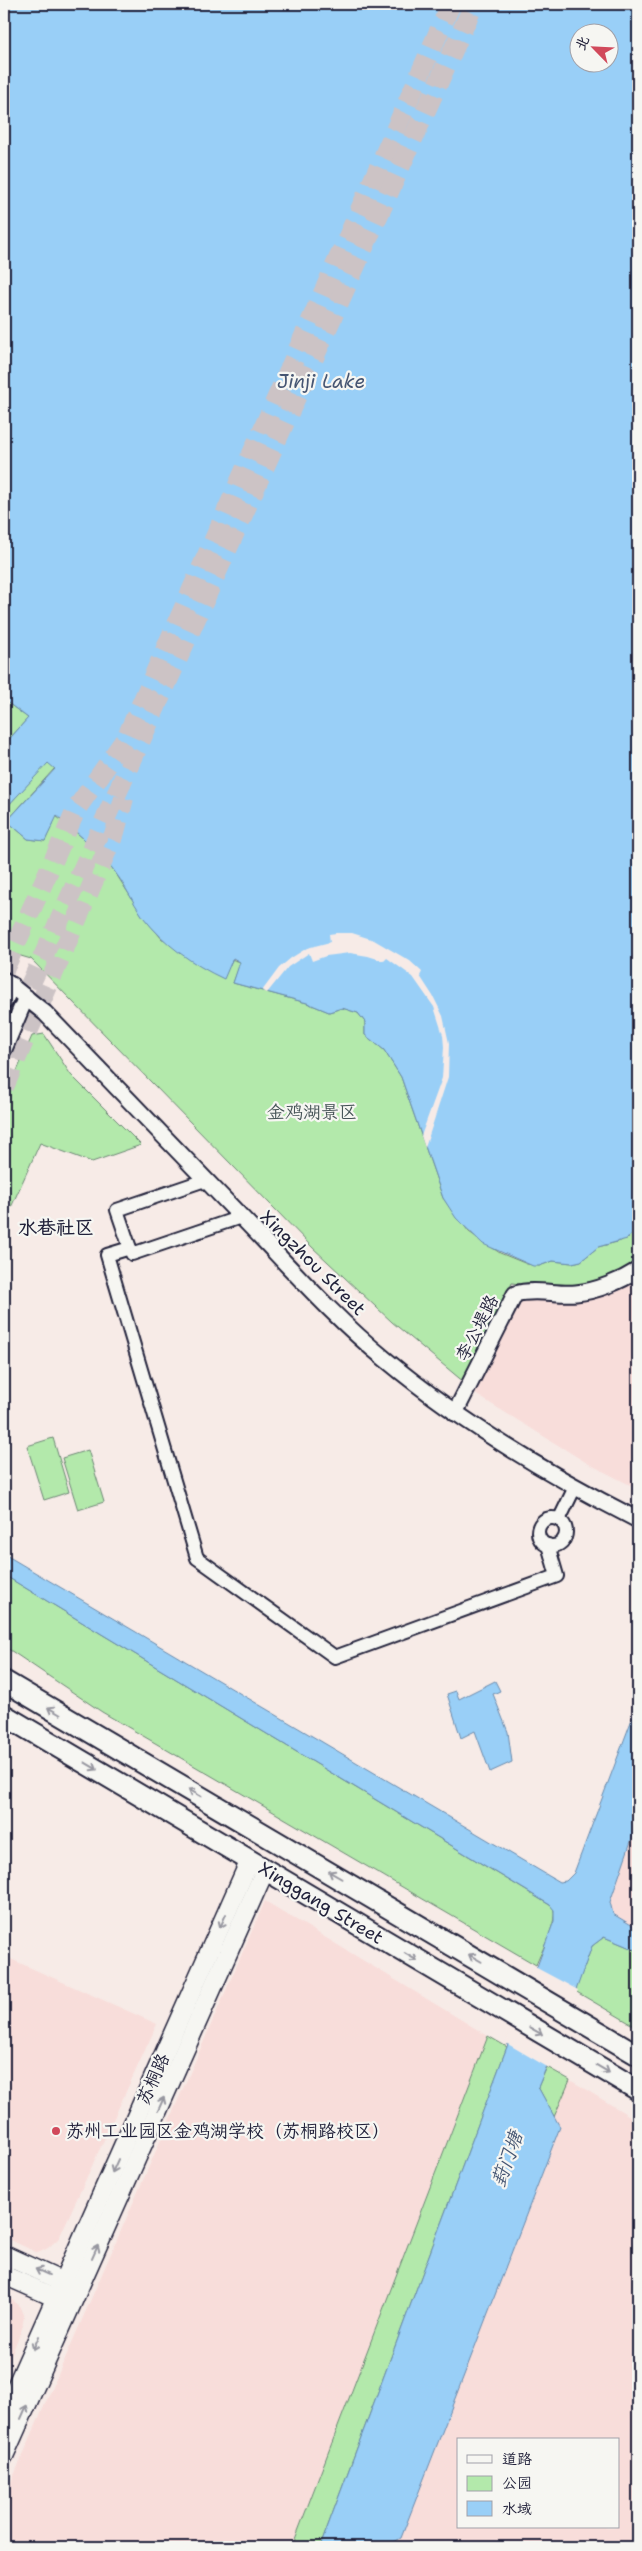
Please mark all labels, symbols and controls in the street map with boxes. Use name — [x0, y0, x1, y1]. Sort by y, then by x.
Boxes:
north arrow — [570, 22, 620, 72]
text: 北 — [571, 33, 593, 53]
water label: Jinji Lake — [277, 369, 365, 394]
park label: 金鸡湖景区 — [267, 1100, 357, 1124]
street label: Xingzhou Street — [255, 1205, 371, 1321]
district label: 水巷社区 — [18, 1215, 94, 1240]
street label: 李公堤路 — [450, 1290, 504, 1366]
one-way arrow — [47, 1706, 62, 1716]
one-way arrow — [83, 1762, 97, 1772]
one-way arrow — [188, 1788, 202, 1798]
street label: Xinggang Street — [254, 1856, 388, 1950]
one-way arrow — [328, 1870, 342, 1880]
one-way arrow — [217, 1913, 227, 1928]
one-way arrow — [404, 1952, 418, 1962]
one-way arrow — [468, 1952, 483, 1962]
one-way arrow — [528, 2026, 543, 2036]
street label: 苏桐路 — [131, 2049, 175, 2109]
one-way arrow — [596, 2065, 610, 2075]
one-way arrow — [157, 2097, 166, 2112]
place label: 苏州工业园区金鸡湖学校（苏桐路校区） — [66, 2119, 390, 2143]
marker: 苏州工业园区金鸡湖学校（苏桐路校区） — [50, 2125, 62, 2137]
water label: 葑门塘 — [486, 2126, 529, 2190]
one-way arrow — [110, 2158, 120, 2173]
one-way arrow — [90, 2245, 100, 2260]
one-way arrow — [35, 2267, 50, 2276]
one-way arrow — [30, 2335, 40, 2350]
one-way arrow — [19, 2405, 29, 2420]
legend — [457, 2438, 620, 2528]
text: 道路 — [502, 2449, 532, 2469]
text: 公园 — [502, 2473, 532, 2493]
text: 水域 — [502, 2499, 532, 2519]

